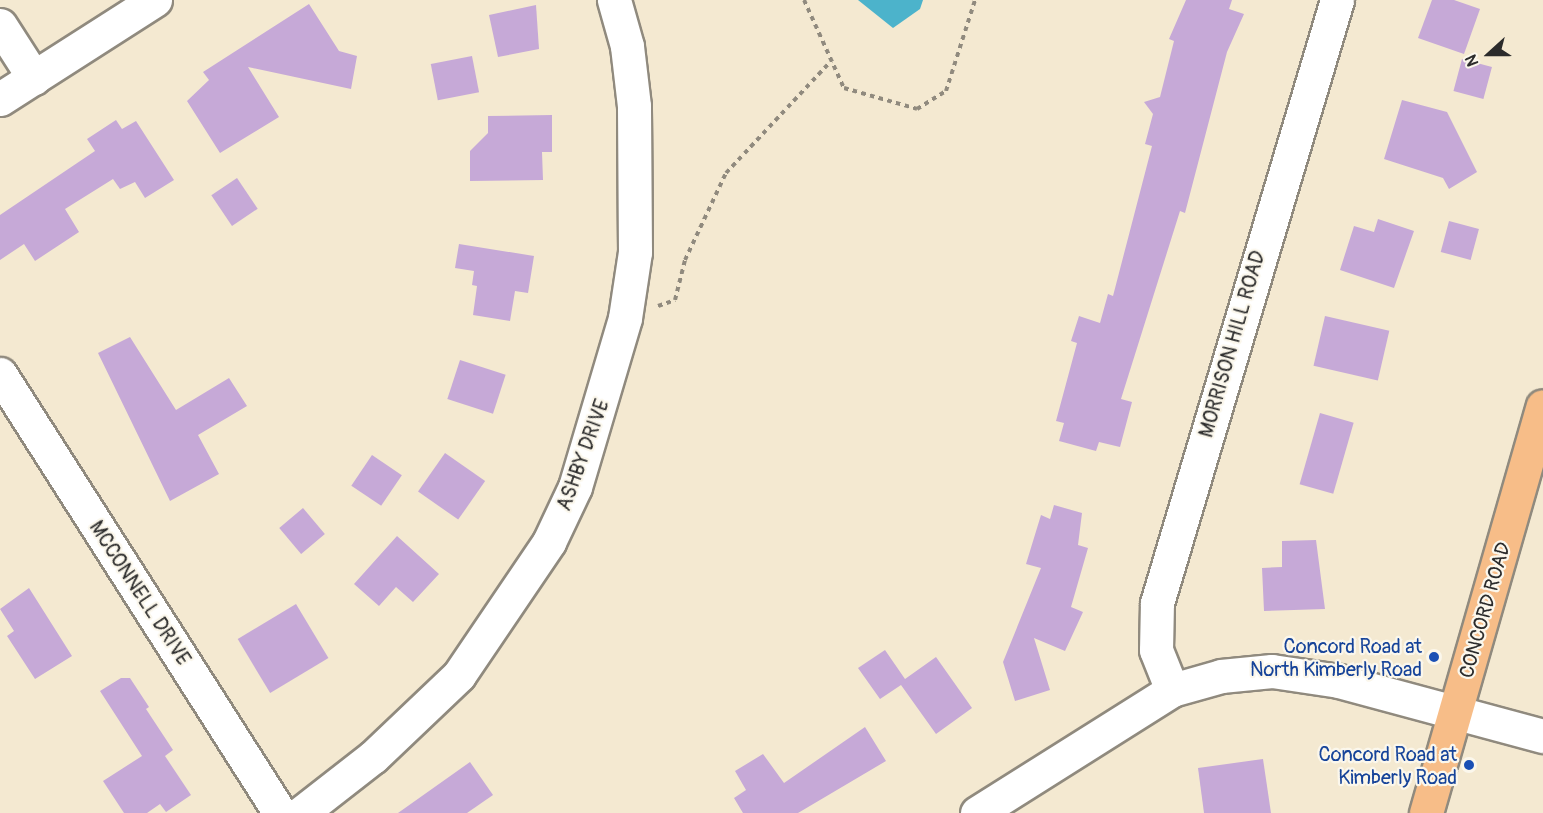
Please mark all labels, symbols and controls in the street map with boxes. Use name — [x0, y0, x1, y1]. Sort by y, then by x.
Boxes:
north arrow — [1459, 24, 1519, 84]
text: N — [1461, 52, 1483, 69]
street label: MORRISON HILL ROAD — [1194, 248, 1270, 440]
street label: ASHBY DRIVE — [552, 396, 614, 514]
street label: MCCONNELL DRIVE — [84, 516, 196, 670]
street label: CONCORD ROAD — [1454, 539, 1516, 681]
place label: Concord Road at North Kimberly Road — [1250, 634, 1422, 681]
marker: Concord Road at North Kimberly Road — [1427, 650, 1441, 664]
place label: Concord Road at Kimberly Road — [1319, 742, 1457, 789]
marker: Concord Road at Kimberly Road — [1462, 758, 1476, 772]

